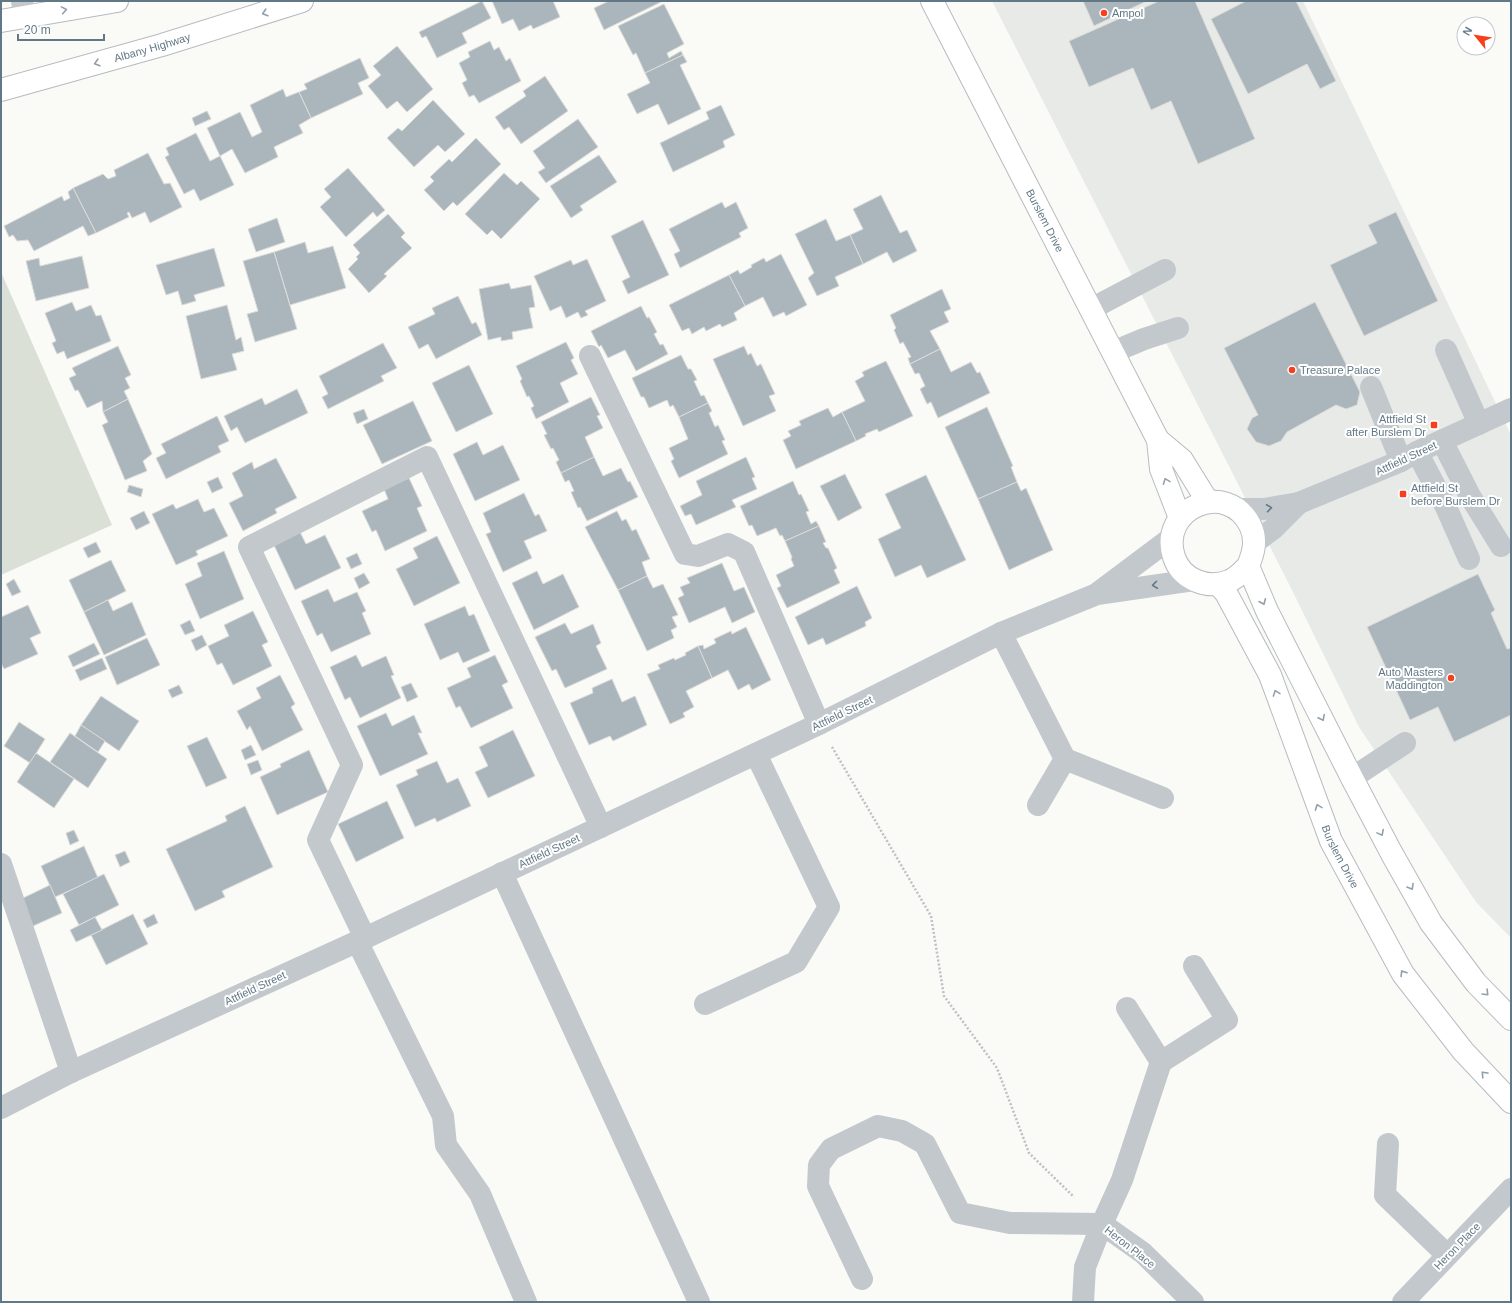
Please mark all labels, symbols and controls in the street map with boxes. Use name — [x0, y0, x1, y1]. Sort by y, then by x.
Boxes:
one-way arrow — [61, 7, 67, 15]
place label: Ampol — [1112, 7, 1143, 19]
one-way arrow — [261, 8, 268, 17]
marker: Ampol — [1099, 8, 1109, 18]
scale bar — [18, 16, 104, 42]
north arrow — [1456, 16, 1496, 56]
text: 20 m — [24, 23, 51, 37]
text: N — [1460, 25, 1475, 37]
street label: Albany Highway — [113, 30, 192, 64]
one-way arrow — [94, 58, 101, 67]
street label: Burslem Drive — [1024, 187, 1066, 254]
place label: Treasure Palace — [1300, 364, 1380, 376]
marker: Treasure Palace — [1287, 365, 1297, 375]
place label: Attfield St after Burslem Dr — [1346, 413, 1426, 438]
marker: Attfield St after Burslem Dr — [1429, 420, 1439, 430]
street label: Attfield Street — [1374, 439, 1438, 477]
one-way arrow — [1162, 478, 1170, 485]
place label: Attfield St before Burslem Dr — [1411, 482, 1501, 507]
marker: Attfield St before Burslem Dr — [1398, 489, 1408, 499]
one-way arrow — [1266, 504, 1272, 513]
one-way arrow — [1152, 580, 1158, 589]
one-way arrow — [1258, 597, 1266, 605]
place label: Auto Masters Maddington — [1378, 666, 1443, 691]
marker: Auto Masters Maddington — [1446, 673, 1456, 683]
one-way arrow — [1273, 689, 1281, 696]
street label: Attfield Street — [810, 693, 874, 733]
one-way arrow — [1317, 713, 1325, 721]
one-way arrow — [1315, 804, 1323, 811]
street label: Burslem Drive — [1320, 823, 1361, 890]
one-way arrow — [1376, 829, 1384, 836]
street label: Attfield Street — [517, 832, 581, 870]
one-way arrow — [1407, 883, 1414, 890]
street label: Attfield Street — [223, 969, 287, 1007]
one-way arrow — [1401, 970, 1408, 977]
one-way arrow — [1481, 988, 1489, 996]
one-way arrow — [1481, 1071, 1489, 1079]
street label: Heron Place — [1432, 1220, 1482, 1272]
street label: Heron Place — [1102, 1224, 1158, 1270]

